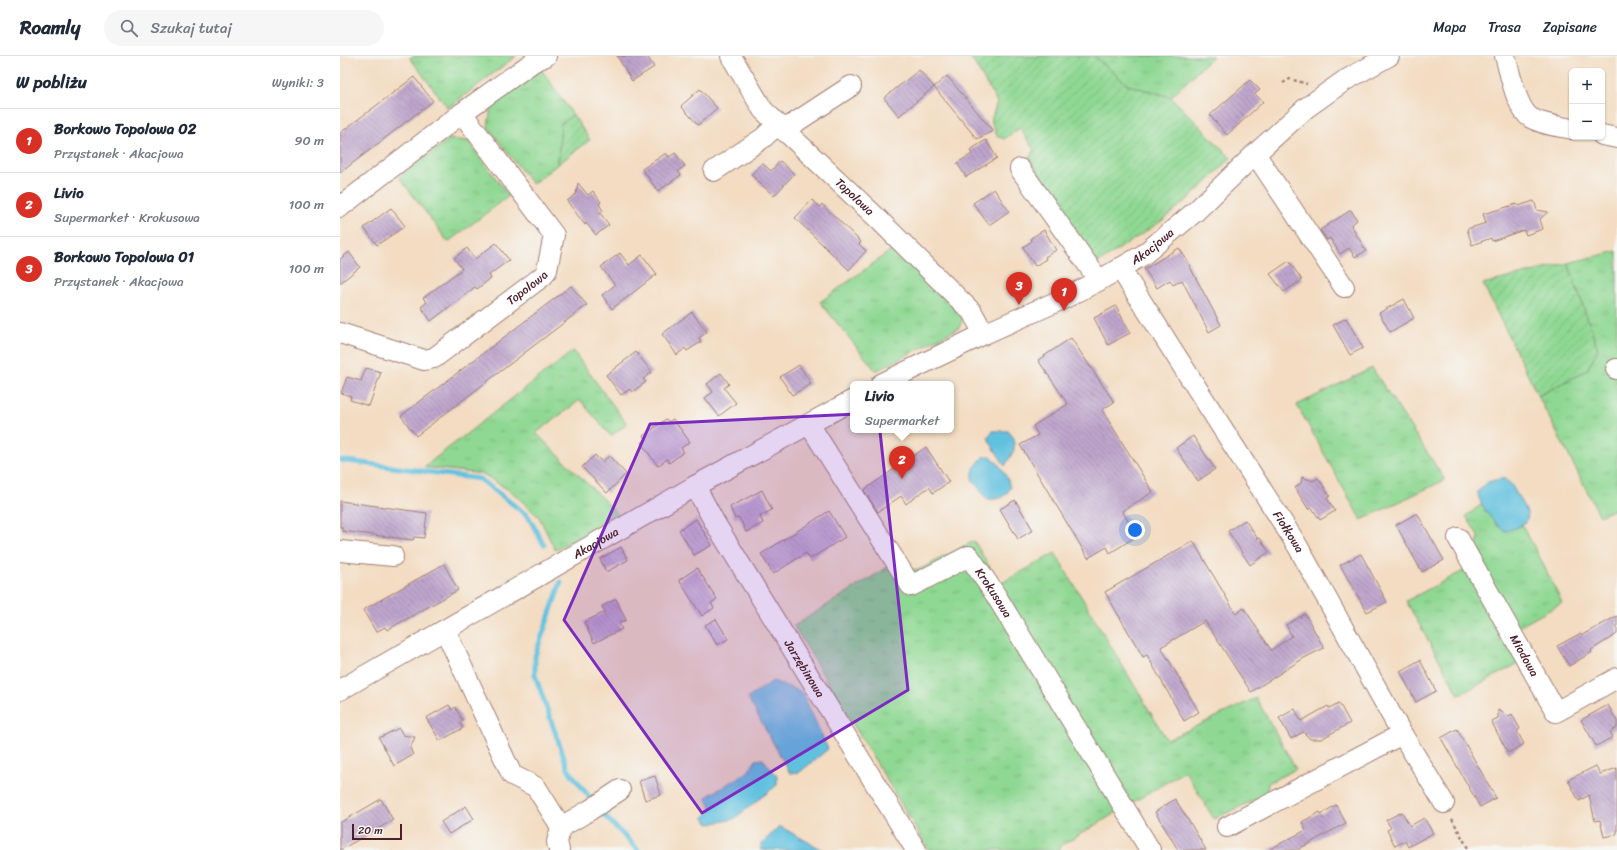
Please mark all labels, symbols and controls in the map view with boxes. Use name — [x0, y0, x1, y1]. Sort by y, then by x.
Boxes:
search box — [104, 10, 384, 46]
text: Roamly — [20, 11, 80, 44]
text: Szukaj tutaj — [150, 15, 232, 41]
text: Mapa — [1433, 15, 1466, 40]
text: Trasa — [1488, 15, 1521, 40]
text: Zapisane — [1543, 15, 1597, 40]
icon: search — [118, 17, 140, 39]
text: W pobliżu — [16, 67, 87, 97]
map controls — [1569, 68, 1605, 140]
button: + — [1569, 68, 1605, 104]
text: Wyniki: 3 — [272, 71, 324, 94]
button: − — [1569, 104, 1605, 140]
text: Borkowo Topolowa 02 — [54, 116, 196, 142]
text: 1 — [26, 129, 32, 152]
text: 90 m — [294, 129, 324, 152]
text: Przystanek · Akacjowa — [54, 142, 183, 165]
street label: Topolowa — [830, 172, 880, 221]
text: Livio — [54, 180, 84, 206]
text: 2 — [25, 193, 33, 216]
text: 100 m — [289, 193, 324, 216]
text: Supermarket · Krokusowa — [54, 206, 200, 229]
street label: Akacjowa — [1126, 222, 1179, 271]
text: Borkowo Topolowa 01 — [54, 244, 194, 270]
text: 3 — [25, 257, 33, 280]
text: 100 m — [289, 257, 324, 280]
street label: Topolowa — [501, 266, 554, 311]
text: Przystanek · Akacjowa — [54, 270, 183, 293]
pin: 3 — [1006, 272, 1032, 305]
pin: 1 — [1051, 278, 1077, 311]
popup — [850, 381, 954, 433]
text: Livio — [865, 383, 894, 409]
text: Supermarket — [865, 409, 939, 432]
pin: 2 — [889, 446, 915, 479]
street label: Fiołkowa — [1267, 506, 1310, 557]
your location — [1125, 520, 1145, 540]
street label: Akacjowa — [568, 521, 623, 566]
street label: Krokusowa — [969, 563, 1018, 622]
street label: Miodowa — [1503, 630, 1545, 681]
street label: Jarzębinowa — [778, 634, 831, 702]
text: 20 m — [358, 821, 383, 840]
scale bar — [352, 822, 402, 841]

